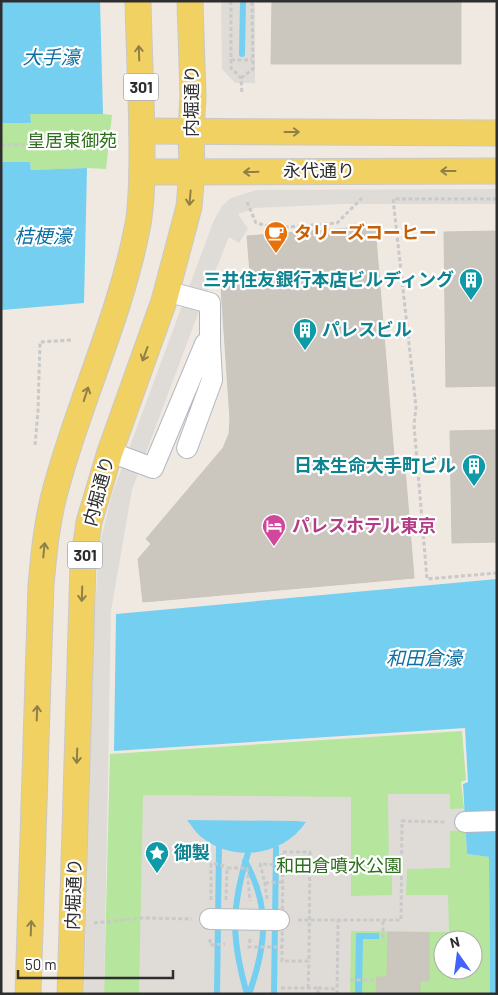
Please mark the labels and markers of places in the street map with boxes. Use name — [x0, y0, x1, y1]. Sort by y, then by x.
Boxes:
cafe icon: タリーズコーヒー — [263, 220, 289, 254]
place label: タリーズコーヒー — [294, 221, 437, 243]
building icon: 三井住友銀行本店ビルディング — [458, 267, 484, 301]
place label: 三井住友銀行本店ビルディング — [203, 268, 454, 290]
building icon: パレスビル — [292, 317, 318, 351]
place label: パレスビル — [322, 318, 412, 340]
building icon: 日本生命大手町ビル — [461, 453, 487, 487]
place label: 日本生命大手町ビル — [294, 454, 456, 476]
hotel icon: パレスホテル東京 — [261, 513, 287, 547]
place label: パレスホテル東京 — [292, 514, 436, 536]
place icon: 御製 — [144, 840, 170, 874]
place label: 御製 — [173, 841, 210, 863]

